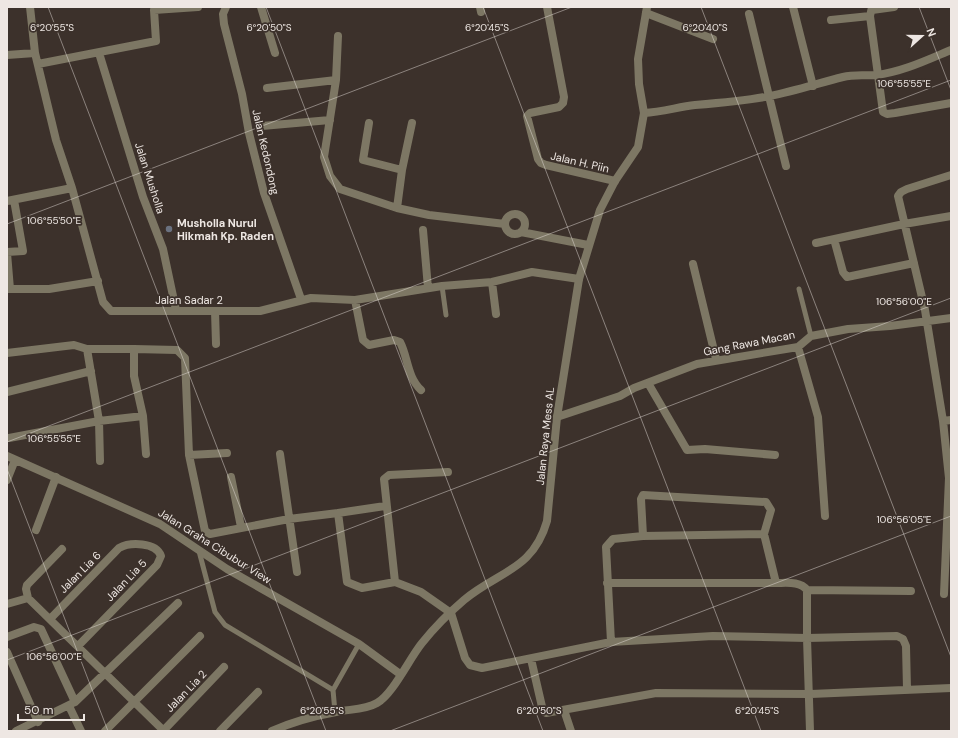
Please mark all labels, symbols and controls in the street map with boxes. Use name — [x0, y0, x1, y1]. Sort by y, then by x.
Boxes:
north arrow — [902, 16, 942, 56]
text: 6°20'55"S — [30, 21, 74, 34]
text: 6°20'50"S — [246, 21, 292, 34]
text: 6°20'45"S — [465, 21, 509, 34]
text: 6°20'40"S — [683, 21, 728, 34]
text: N — [923, 26, 939, 39]
text: 106°55'55"E — [877, 77, 931, 90]
street label: Jalan Kedondong — [249, 108, 283, 196]
street label: Jalan Musholla — [132, 141, 168, 215]
street label: Jalan H. Piin — [549, 148, 611, 176]
text: 106°55'50"E — [27, 214, 82, 227]
place label: Musholla Nurul Hikmah Kp. Raden — [177, 216, 274, 243]
marker: Musholla Nurul Hikmah Kp. Raden — [164, 224, 174, 234]
street label: Jalan Sadar 2 — [155, 293, 223, 307]
text: 106°56'00"E — [876, 295, 932, 308]
street label: Gang Rawa Macan — [702, 327, 796, 359]
street label: Jalan Raya Mess AL — [533, 386, 557, 486]
text: 106°55'55"E — [27, 432, 81, 445]
street label: Jalan Graha Cibubur View — [156, 505, 275, 587]
text: 106°56'05"E — [877, 513, 932, 526]
street label: Jalan Lia 6 — [56, 548, 104, 596]
street label: Jalan Lia 5 — [102, 556, 150, 604]
text: 106°56'00"E — [26, 650, 82, 663]
street label: Jalan Lia 2 — [163, 667, 209, 715]
scale bar — [18, 696, 84, 722]
text: 50 m — [24, 702, 53, 718]
text: 6°20'55"S — [300, 704, 344, 717]
text: 6°20'50"S — [516, 704, 562, 717]
text: 6°20'45"S — [735, 704, 779, 717]

